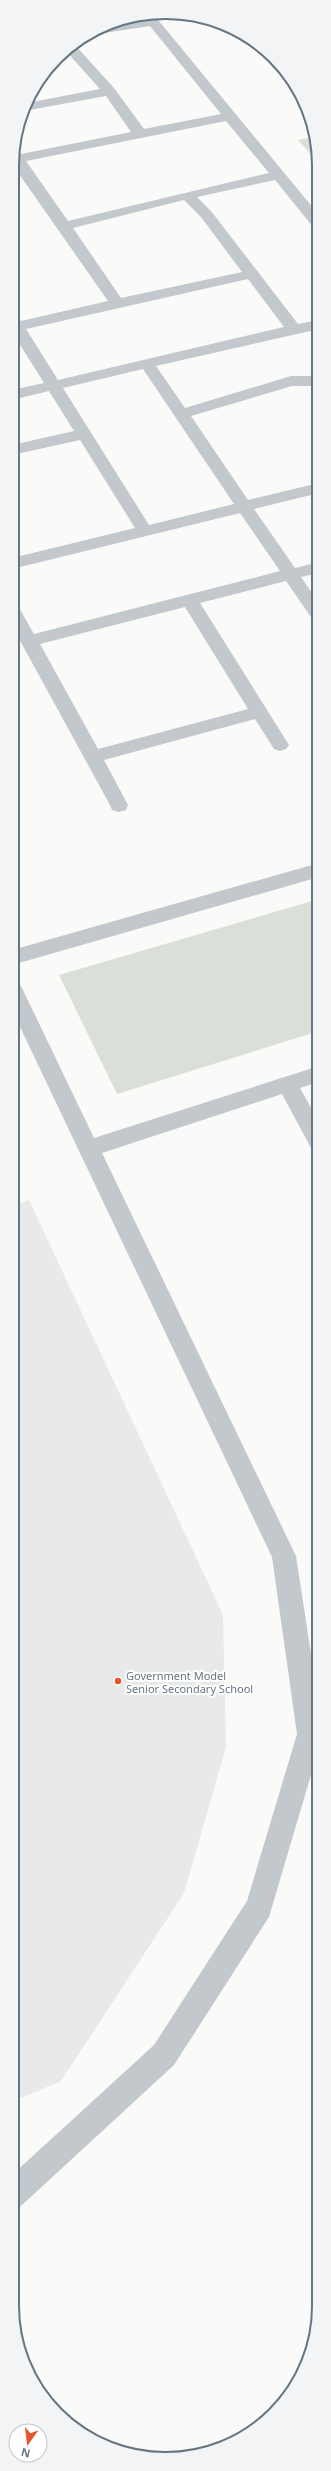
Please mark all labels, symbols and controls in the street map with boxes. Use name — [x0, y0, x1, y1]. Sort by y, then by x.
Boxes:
place label: Government Model Senior Secondary School — [126, 1668, 253, 1696]
marker: Government Model Senior Secondary School — [113, 1676, 123, 1686]
north arrow — [8, 2423, 48, 2463]
text: N — [19, 2445, 32, 2462]

